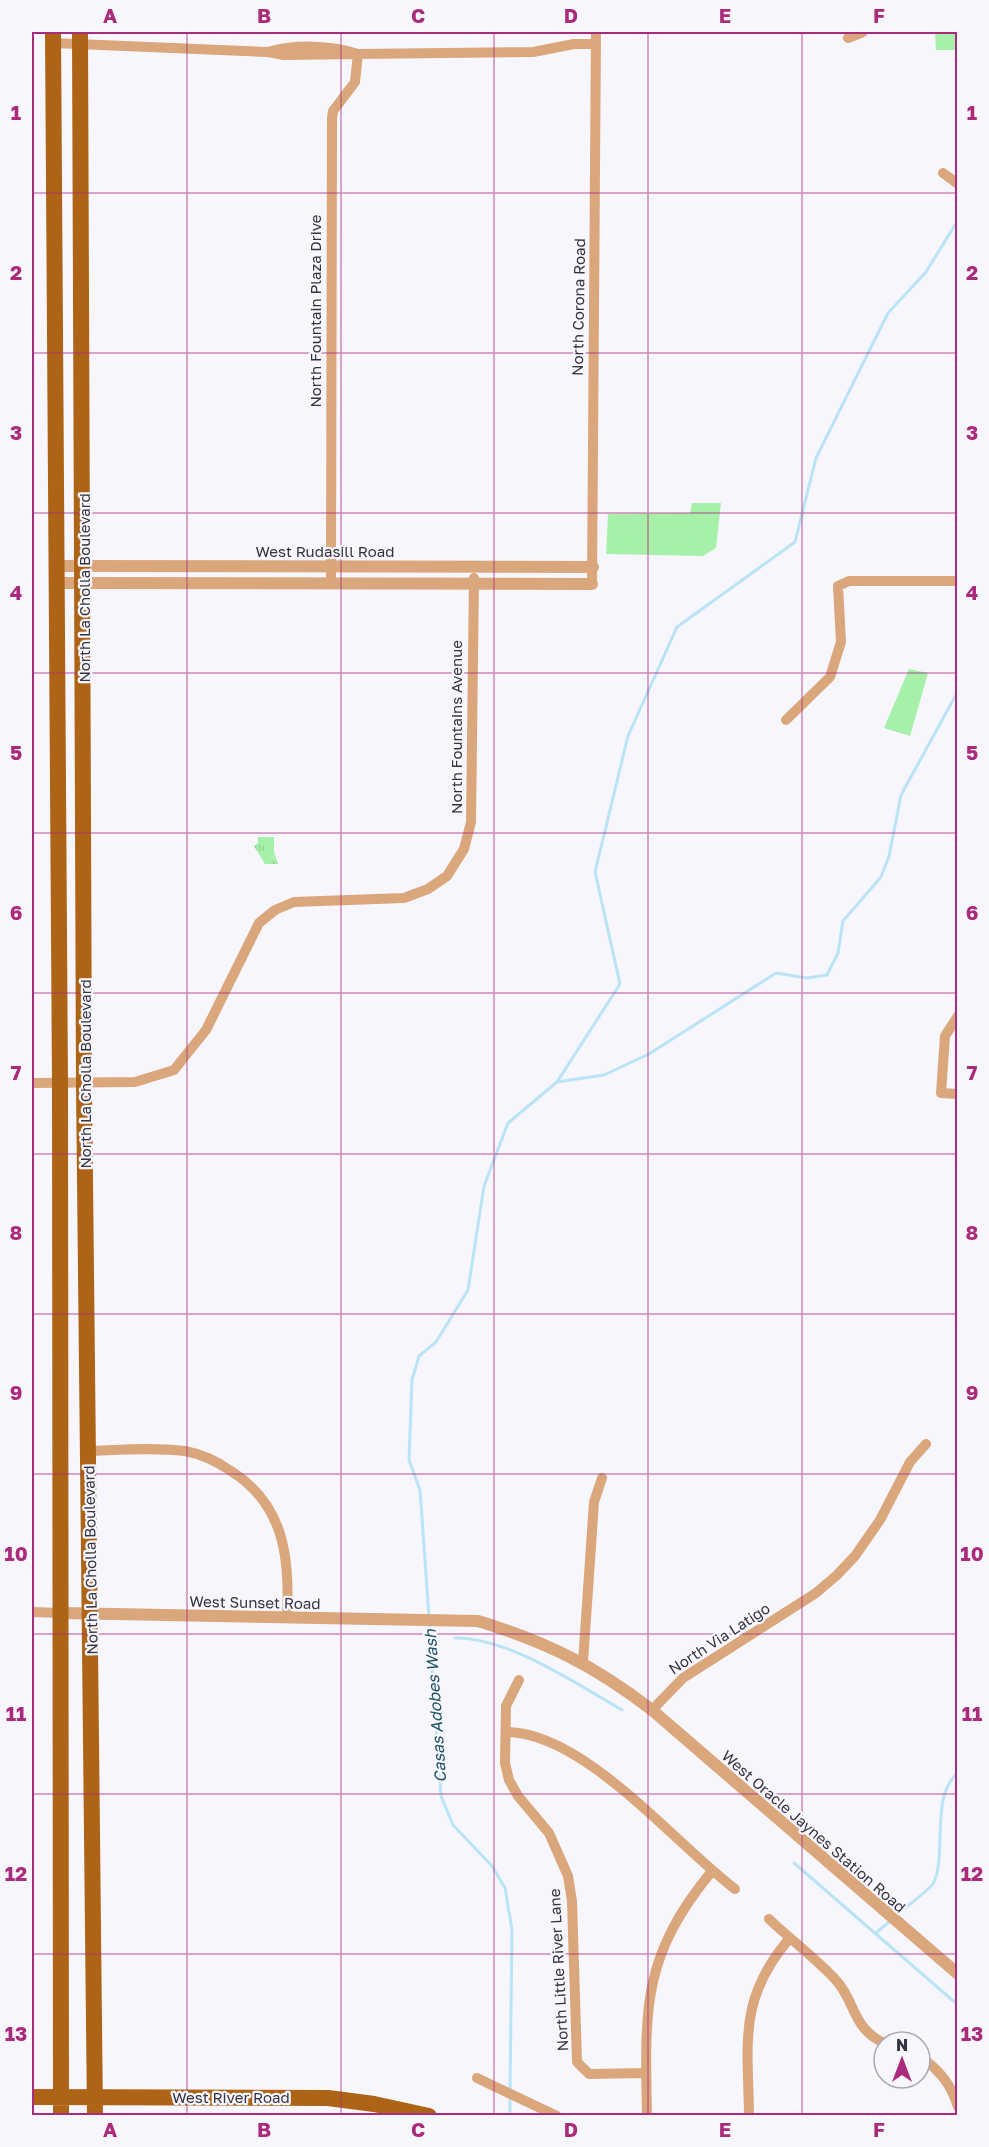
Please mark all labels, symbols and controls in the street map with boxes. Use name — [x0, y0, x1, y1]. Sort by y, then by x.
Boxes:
text: A — [103, 3, 117, 27]
text: B — [257, 3, 271, 27]
text: C — [411, 3, 425, 27]
text: D — [564, 3, 578, 27]
text: E — [719, 3, 731, 27]
text: F — [873, 3, 885, 27]
text: 1 — [11, 100, 21, 124]
text: 1 — [967, 100, 977, 124]
street label: North Fountain Plaza Drive — [306, 214, 324, 408]
street label: North Corona Road — [568, 238, 588, 376]
text: 2 — [10, 260, 22, 284]
text: 2 — [966, 260, 978, 284]
text: 3 — [10, 420, 22, 444]
text: 3 — [966, 420, 978, 444]
street label: North La Cholla Boulevard — [75, 493, 93, 683]
street label: West Rudasill Road — [256, 542, 394, 560]
text: 4 — [10, 580, 22, 604]
text: 4 — [966, 580, 978, 604]
street label: North Fountains Avenue — [447, 640, 465, 814]
text: 5 — [10, 740, 22, 764]
text: 5 — [966, 740, 978, 764]
text: 6 — [10, 900, 22, 924]
text: 6 — [966, 900, 978, 924]
street label: North La Cholla Boulevard — [76, 979, 94, 1169]
text: 7 — [11, 1060, 22, 1084]
text: 7 — [967, 1060, 978, 1084]
text: 8 — [10, 1220, 22, 1244]
text: 8 — [966, 1220, 978, 1244]
text: 9 — [10, 1380, 22, 1404]
text: 9 — [966, 1380, 978, 1404]
street label: North La Cholla Boulevard — [79, 1465, 101, 1655]
text: 10 — [4, 1541, 28, 1565]
text: 10 — [960, 1541, 984, 1565]
street label: West Sunset Road — [189, 1592, 321, 1612]
street label: North Via Latigo — [665, 1599, 773, 1677]
water label: Casas Adobes Wash — [420, 1628, 450, 1783]
text: 11 — [6, 1701, 26, 1725]
text: 11 — [962, 1701, 982, 1725]
street label: West Oracle Jaynes Station Road — [718, 1746, 910, 1916]
text: 12 — [5, 1861, 27, 1885]
text: 12 — [961, 1861, 983, 1885]
street label: North Little River Lane — [545, 1888, 571, 2052]
text: 13 — [5, 2021, 27, 2045]
text: 13 — [961, 2021, 983, 2045]
north arrow — [872, 2030, 932, 2090]
text: N — [896, 2035, 908, 2055]
street label: West River Road — [172, 2088, 290, 2106]
text: A — [103, 2117, 117, 2141]
text: B — [257, 2117, 271, 2141]
text: C — [411, 2117, 425, 2141]
text: D — [564, 2117, 578, 2141]
text: E — [719, 2117, 731, 2141]
text: F — [873, 2117, 885, 2141]

